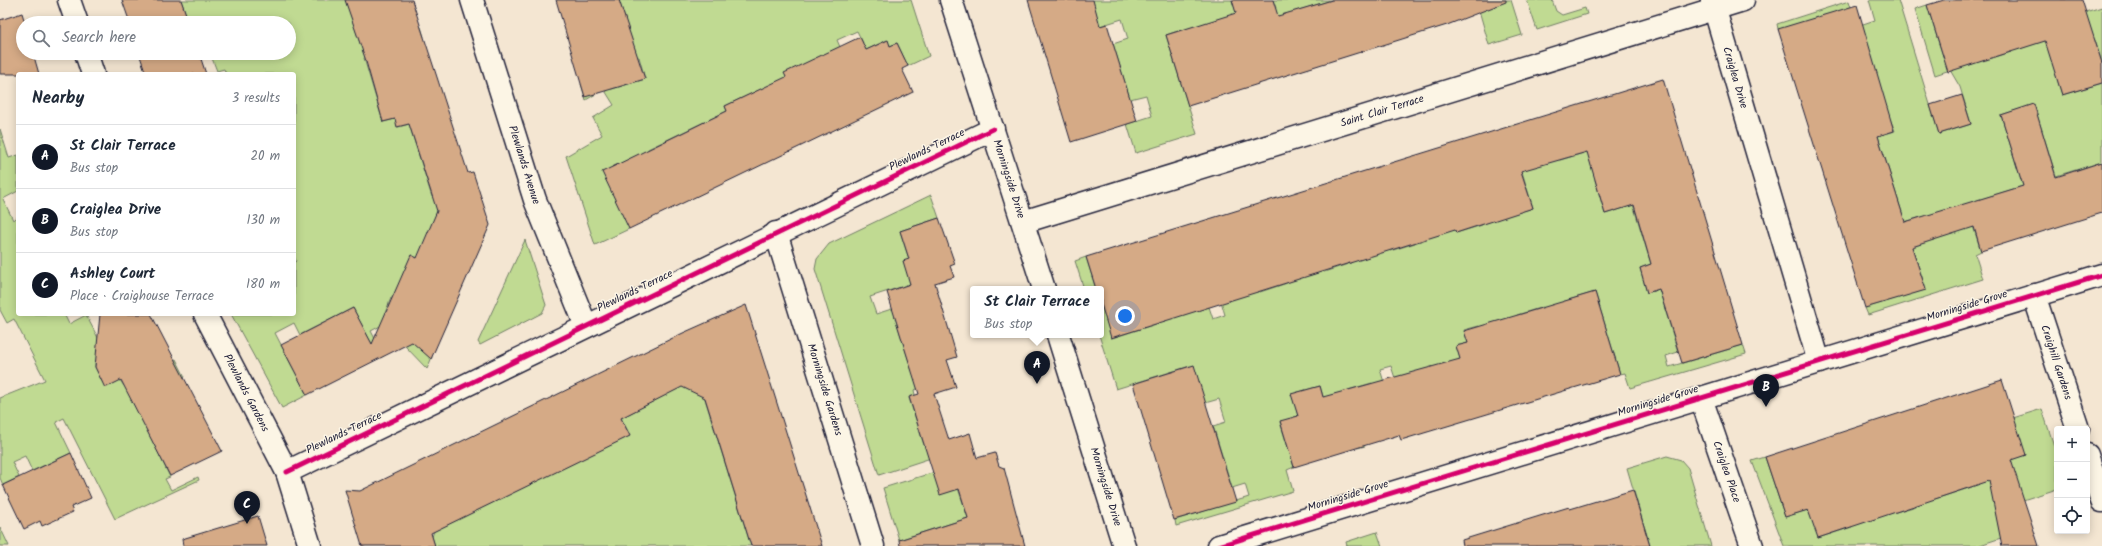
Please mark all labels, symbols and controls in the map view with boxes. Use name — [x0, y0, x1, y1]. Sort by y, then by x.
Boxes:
search box — [16, 16, 296, 60]
text: Search here — [62, 26, 136, 50]
icon: search — [30, 27, 52, 49]
street label: Craiglea Drive — [1717, 45, 1753, 111]
text: Nearby — [32, 85, 84, 112]
text: 3 results — [232, 88, 280, 109]
street label: Saint Clair Terrace — [1338, 90, 1426, 133]
street label: Plewlands Avenue — [503, 123, 545, 207]
street label: Plewlands Terrace — [886, 124, 968, 176]
text: St Clair Terrace — [70, 134, 175, 158]
street label: Morningside Drive — [987, 137, 1030, 221]
text: A — [41, 146, 49, 167]
text: 20 m — [250, 146, 280, 167]
text: Bus stop — [70, 158, 118, 179]
text: Craiglea Drive — [70, 198, 161, 222]
text: B — [41, 210, 49, 231]
text: 130 m — [246, 210, 280, 231]
text: Bus stop — [70, 222, 118, 243]
text: Ashley Court — [70, 262, 155, 286]
street label: Plewlands Terrace — [594, 265, 676, 317]
text: C — [41, 274, 49, 295]
text: 180 m — [246, 274, 280, 295]
street label: Morningside Grove — [1924, 285, 2010, 327]
text: Place · Craighouse Terrace — [70, 286, 214, 307]
popup — [970, 286, 1104, 338]
text: St Clair Terrace — [984, 290, 1090, 314]
your location — [1115, 306, 1135, 326]
text: Bus stop — [984, 314, 1032, 335]
street label: Craighill Gardens — [2035, 322, 2077, 403]
street label: Morningside Gardens — [802, 341, 847, 438]
street label: Plewlands Gardens — [218, 351, 274, 436]
pin: A — [1024, 351, 1050, 384]
pin: B — [1753, 374, 1779, 407]
street label: Morningside Grove — [1615, 380, 1701, 422]
street label: Plewlands Terrace — [303, 407, 385, 459]
map controls — [2054, 426, 2090, 534]
button: + — [2054, 426, 2090, 462]
street label: Craiglea Place — [1707, 438, 1745, 505]
street label: Morningside Drive — [1085, 445, 1126, 529]
button: − — [2054, 462, 2090, 498]
street label: Morningside Grove — [1305, 475, 1391, 517]
pin: C — [234, 491, 260, 524]
button: locate — [2054, 498, 2090, 534]

